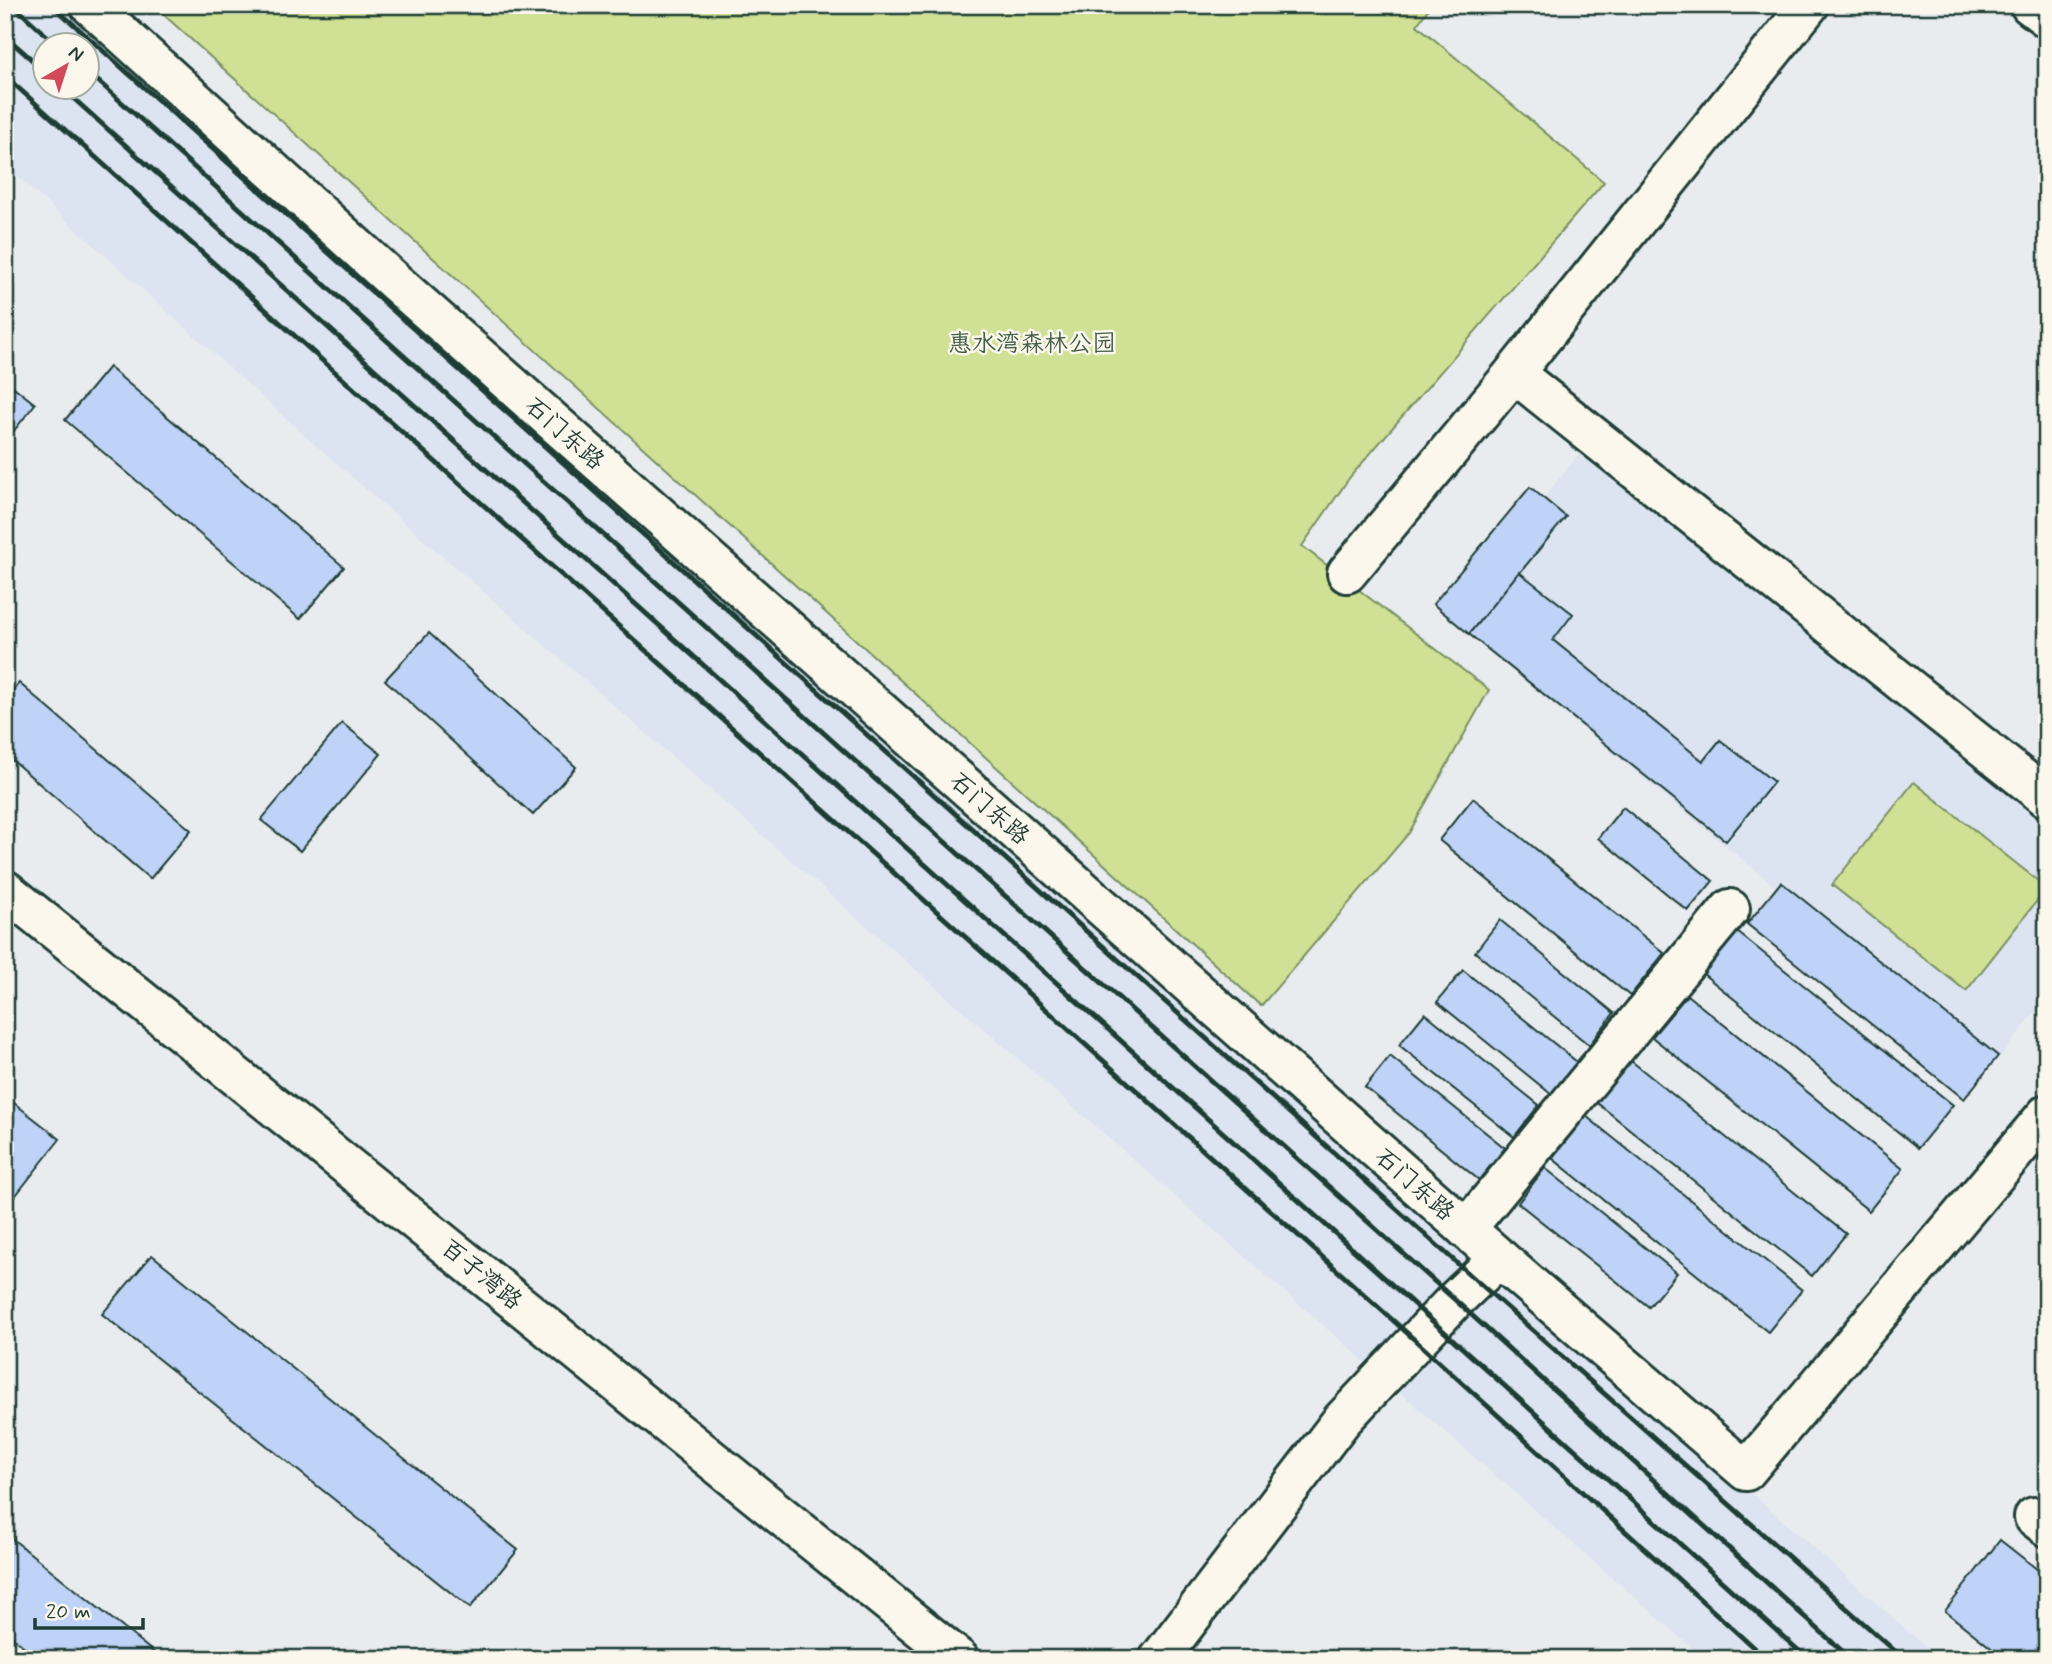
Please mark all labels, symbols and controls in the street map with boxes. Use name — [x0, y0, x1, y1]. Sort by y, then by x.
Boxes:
north arrow — [32, 32, 102, 102]
text: N — [63, 40, 89, 68]
park label: 惠水湾森林公园 — [948, 329, 1116, 360]
street label: 石门东路 — [518, 391, 610, 477]
street label: 石门东路 — [943, 766, 1035, 852]
street label: 石门东路 — [1368, 1142, 1460, 1228]
street label: 百子湾路 — [434, 1233, 528, 1317]
scale bar — [35, 1587, 144, 1631]
text: 20 m — [46, 1598, 91, 1626]

